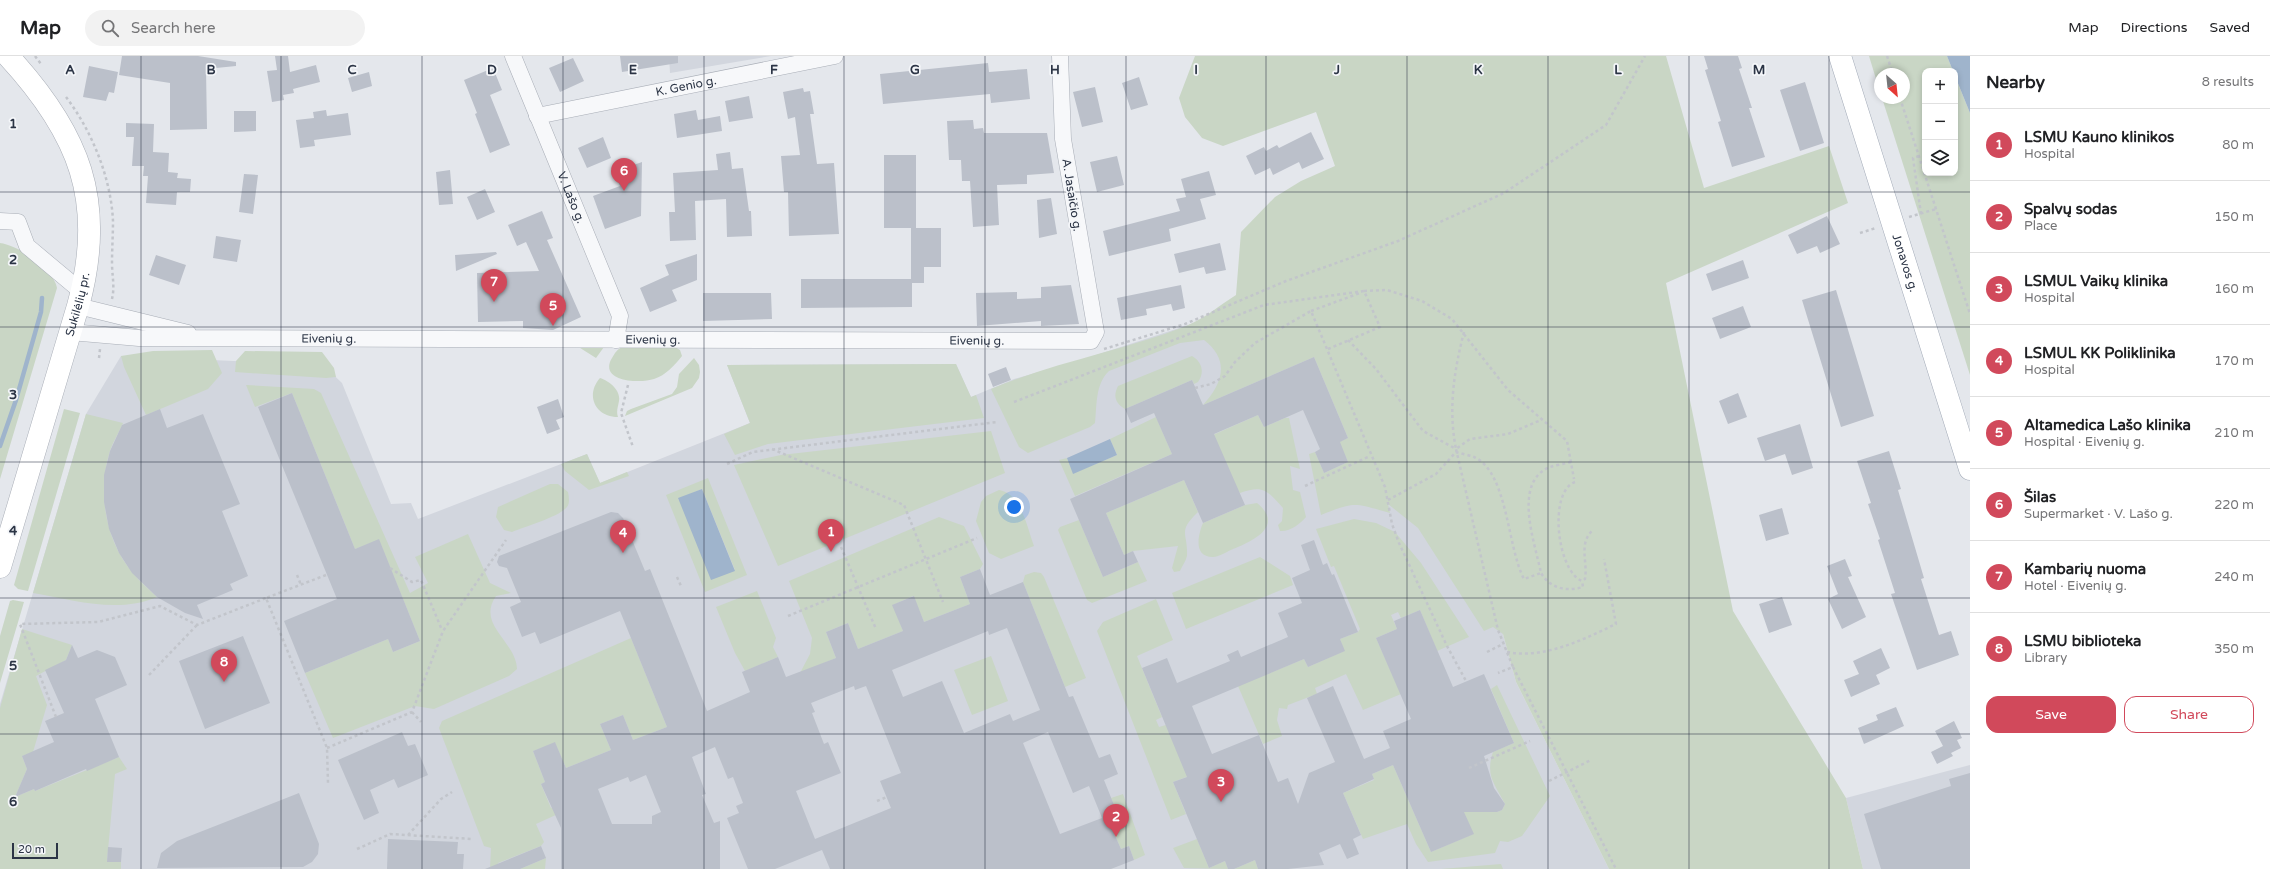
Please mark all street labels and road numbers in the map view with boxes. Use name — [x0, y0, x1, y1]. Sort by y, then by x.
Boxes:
street label: K. Genio g. — [654, 73, 718, 99]
street label: A. Jasaičio g. — [1059, 158, 1085, 232]
street label: V. Lašo g. — [554, 170, 588, 225]
street label: Jonavos g. — [1889, 232, 1921, 294]
street label: Sukilėlių pr. — [62, 271, 92, 338]
street label: Eivenių g. — [301, 332, 356, 346]
street label: Eivenių g. — [625, 333, 680, 347]
street label: Eivenių g. — [949, 334, 1004, 348]

